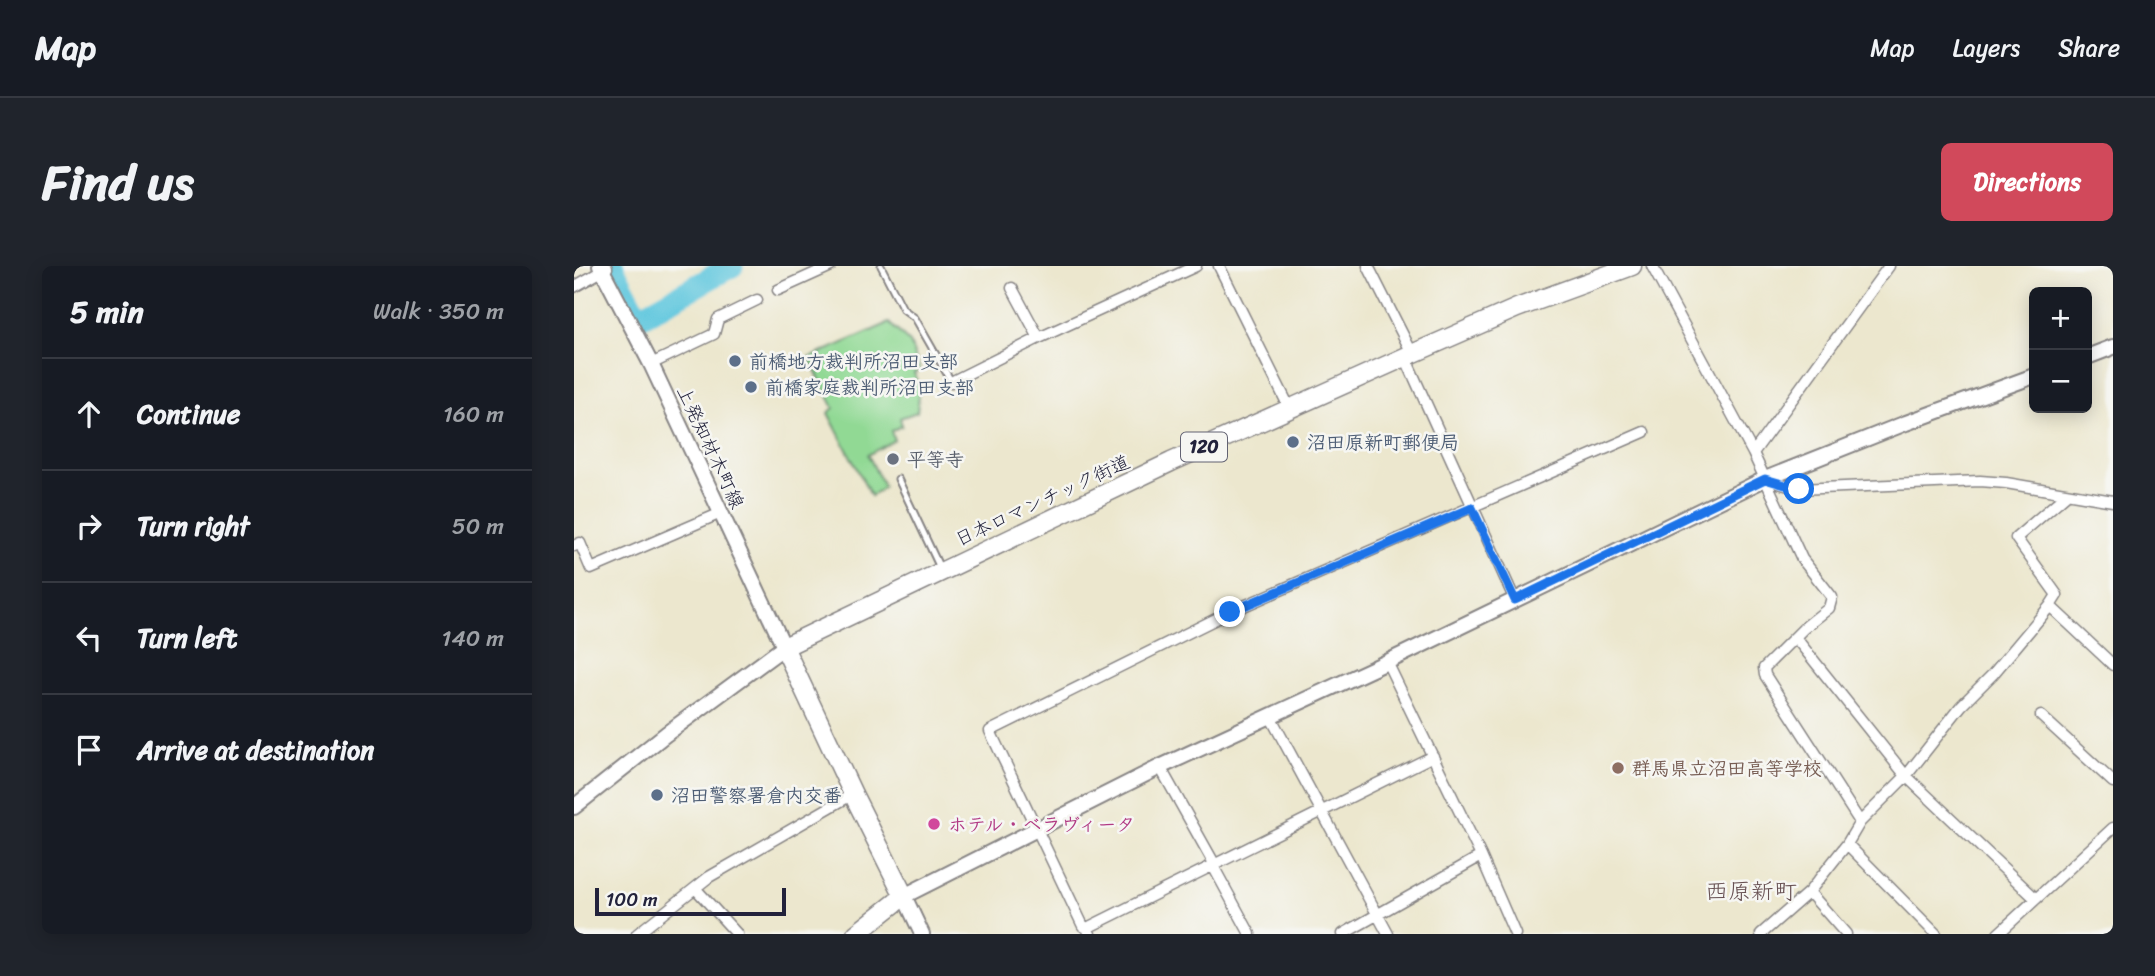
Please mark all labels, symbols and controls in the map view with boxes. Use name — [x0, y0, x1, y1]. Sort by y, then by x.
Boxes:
text: Map — [35, 19, 96, 77]
text: Map — [1870, 27, 1915, 69]
text: Layers — [1953, 27, 2020, 69]
text: Share — [2058, 27, 2120, 69]
text: Find us — [42, 139, 194, 226]
button: Directions — [1941, 143, 2113, 221]
text: 5 min — [70, 285, 144, 339]
map controls — [2029, 287, 2092, 413]
button: + — [2029, 287, 2092, 350]
text: Walk · 350 m — [373, 291, 504, 332]
place label: 前橋地方裁判所沼田支部 — [749, 345, 958, 378]
button: − — [2029, 350, 2092, 413]
marker: 前橋地方裁判所沼田支部 — [727, 353, 743, 369]
place label: 前橋家庭裁判所沼田支部 — [765, 371, 974, 404]
marker: 前橋家庭裁判所沼田支部 — [743, 379, 759, 395]
street label: 上発知材木町線 — [667, 380, 754, 514]
text: Continue — [137, 391, 240, 437]
text: 160 m — [443, 394, 504, 435]
icon: ahead — [70, 395, 108, 433]
place label: 沼田原新町郵便局 — [1307, 426, 1459, 459]
road number: 120 — [1181, 432, 1227, 462]
marker: 沼田原新町郵便局 — [1285, 434, 1301, 450]
place label: 平等寺 — [907, 443, 964, 476]
street label: 日本ロマンチック街道 — [949, 445, 1135, 556]
marker: 平等寺 — [885, 451, 901, 467]
route start — [1783, 473, 1814, 504]
text: Turn right — [137, 503, 250, 549]
text: 50 m — [452, 506, 504, 547]
icon: right — [70, 507, 108, 545]
route end — [1214, 596, 1245, 627]
text: Turn left — [137, 615, 237, 661]
text: 140 m — [442, 618, 504, 659]
icon: left — [70, 619, 108, 657]
text: Arrive at destination — [137, 727, 374, 773]
icon: arrive — [70, 731, 108, 769]
place label: 群馬県立沼田高等学校 — [1632, 752, 1822, 785]
marker: 群馬県立沼田高等学校 — [1610, 760, 1626, 776]
place label: 沼田警察署倉内交番 — [671, 779, 842, 812]
marker: 沼田警察署倉内交番 — [649, 787, 665, 803]
place label: ホテル・ベラヴィータ — [948, 808, 1135, 841]
marker: ホテル・ベラヴィータ — [926, 816, 942, 832]
district label: 西原新町 — [1705, 871, 1797, 912]
text: 100 m — [606, 883, 658, 916]
scale bar — [595, 885, 786, 917]

